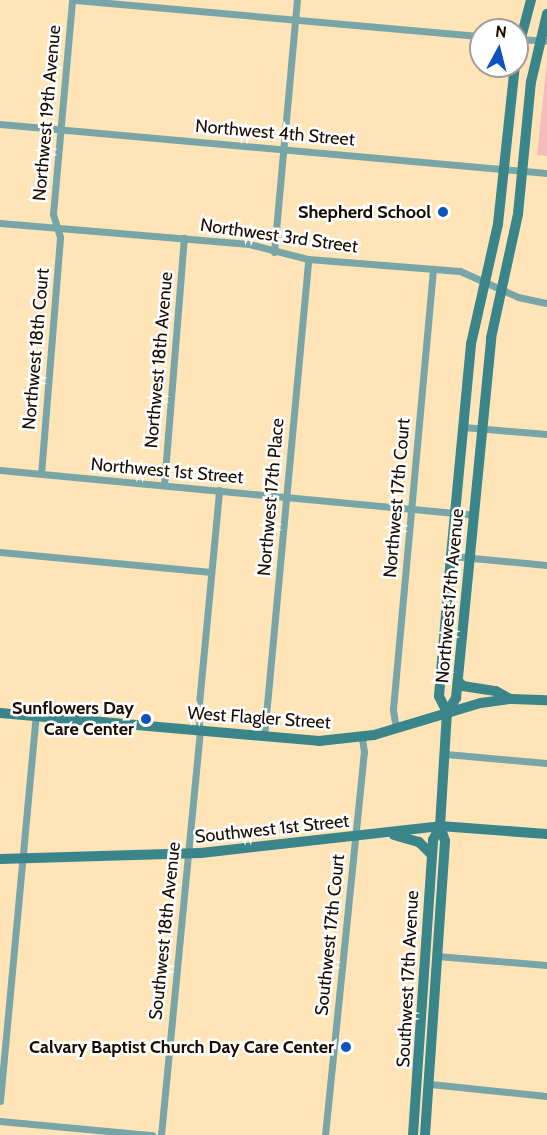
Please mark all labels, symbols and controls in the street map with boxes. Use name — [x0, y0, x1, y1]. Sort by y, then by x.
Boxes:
north arrow — [469, 18, 529, 78]
text: N — [494, 22, 508, 42]
street label: Northwest 19th Avenue — [29, 24, 65, 202]
street label: Northwest 4th Street — [194, 115, 356, 151]
place label: Shepherd School — [298, 201, 431, 223]
marker: Shepherd School — [436, 205, 450, 219]
street label: Northwest 3rd Street — [199, 214, 359, 258]
street label: Northwest 18th Court — [18, 267, 54, 431]
street label: Northwest 18th Avenue — [141, 271, 177, 449]
street label: Northwest 17th Place — [253, 417, 289, 577]
street label: Northwest 17th Court — [379, 417, 415, 579]
street label: Northwest 1st Street — [90, 454, 244, 488]
street label: Northwest 17th Avenue — [432, 508, 468, 684]
place label: Sunflowers Day Care Center — [12, 698, 134, 740]
street label: West Flagler Street — [187, 702, 331, 734]
marker: Sunflowers Day Care Center — [139, 712, 153, 726]
street label: Southwest 1st Street — [194, 810, 350, 848]
street label: Southwest 18th Avenue — [145, 841, 185, 1021]
street label: Southwest 17th Court — [311, 853, 349, 1017]
street label: Southwest 17th Avenue — [393, 890, 423, 1068]
place label: Calvary Baptist Church Day Care Center — [29, 1036, 334, 1058]
marker: Calvary Baptist Church Day Care Center — [339, 1040, 353, 1054]

